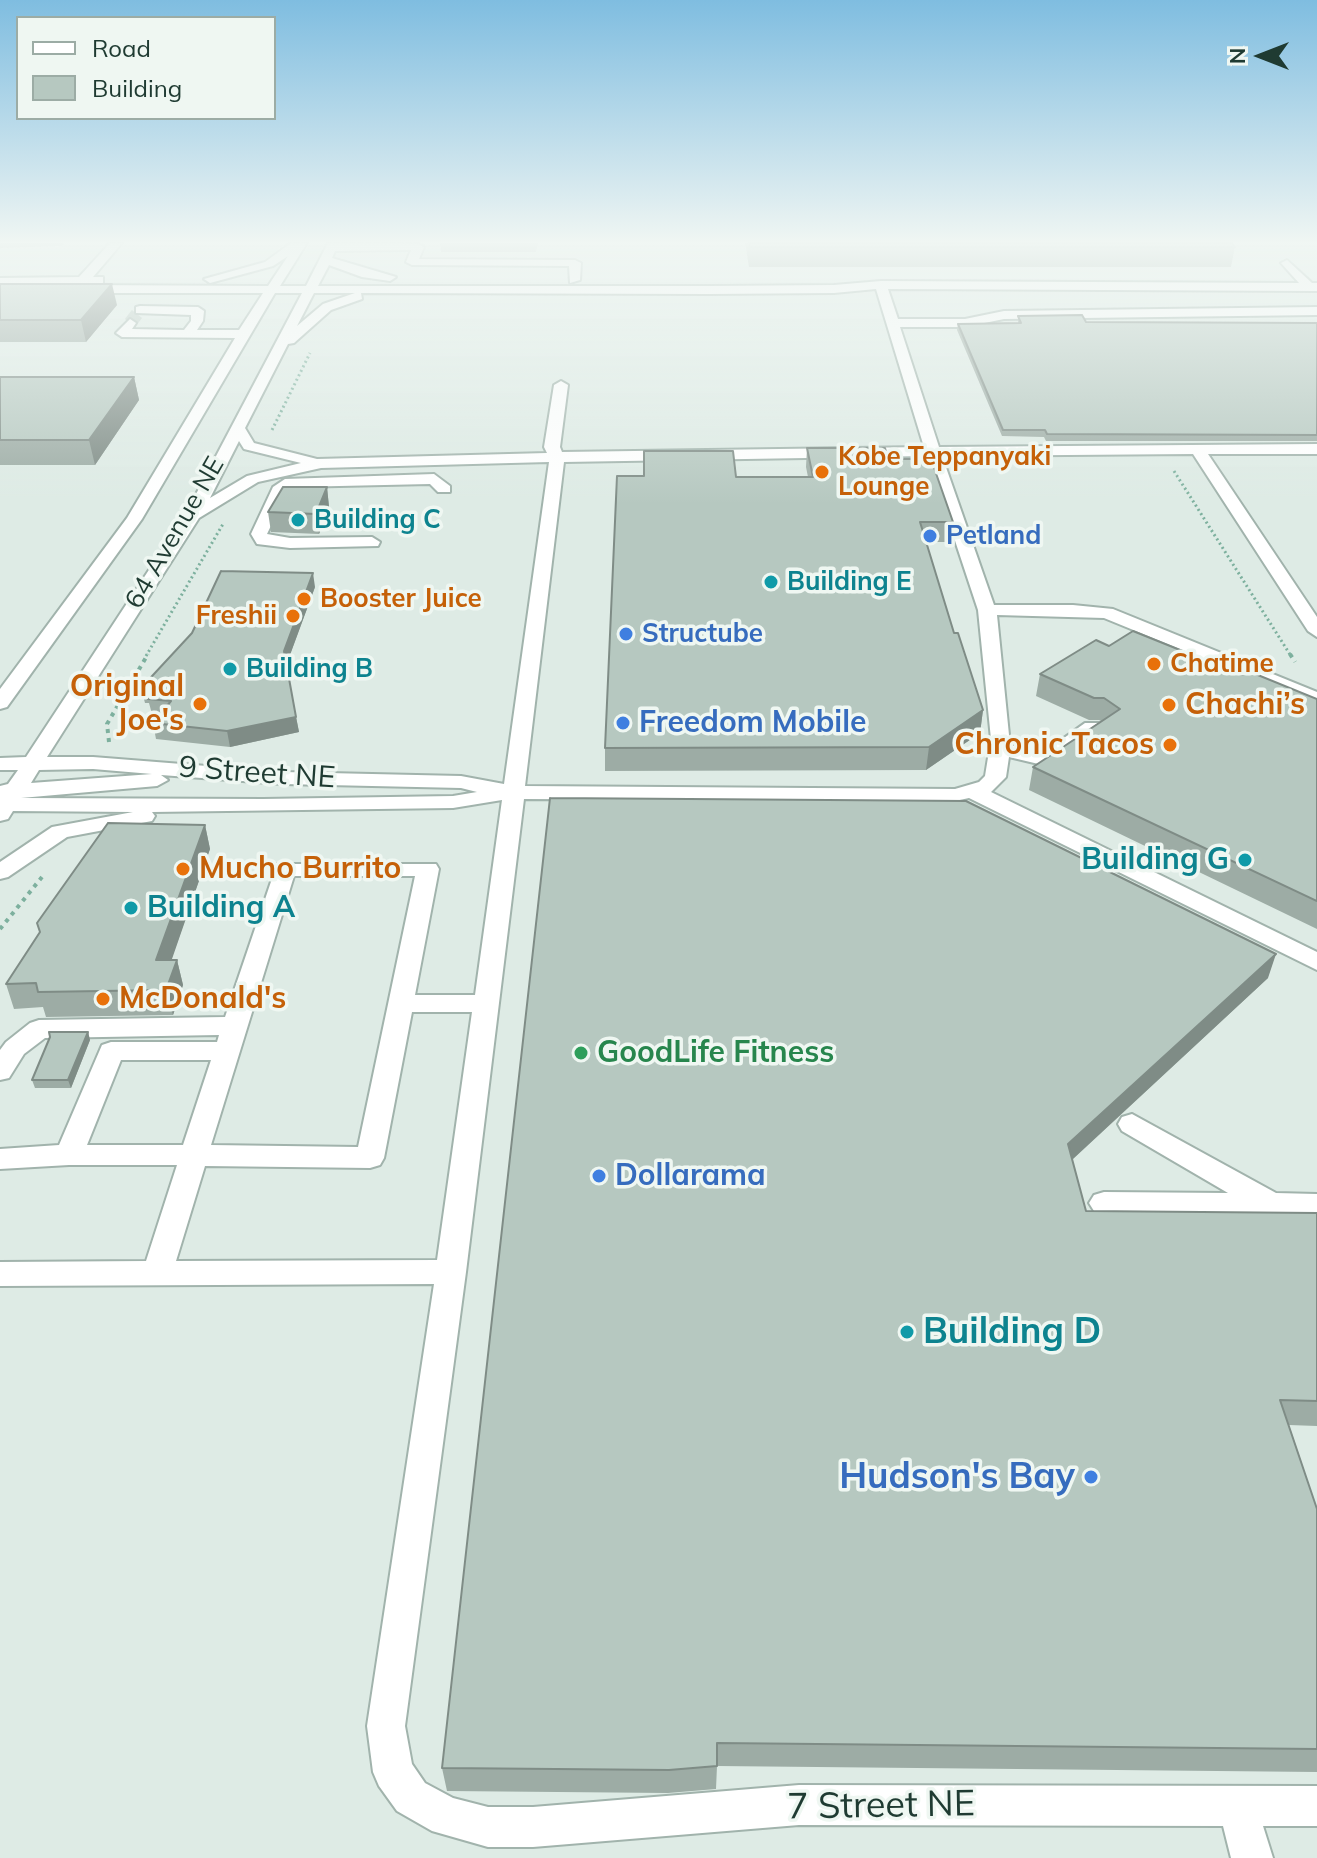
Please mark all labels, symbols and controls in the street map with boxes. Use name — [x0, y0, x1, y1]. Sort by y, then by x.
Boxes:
legend — [16, 16, 276, 120]
north arrow — [1221, 16, 1301, 96]
text: Road — [92, 33, 151, 63]
text: N — [1223, 48, 1251, 64]
text: Building — [92, 73, 182, 103]
place label: Kobe Teppanyaki Lounge — [838, 441, 1051, 502]
street label: 64 Avenue NE — [119, 452, 231, 614]
marker: Kobe Teppanyaki Lounge — [813, 463, 831, 481]
place label: Building C — [314, 504, 441, 536]
marker: Building C — [289, 511, 307, 529]
place label: Petland — [946, 520, 1041, 552]
marker: Petland — [921, 527, 939, 545]
place label: Building E — [787, 566, 911, 598]
marker: Building E — [762, 573, 780, 591]
place label: Booster Juice — [320, 583, 482, 615]
marker: Booster Juice — [295, 590, 313, 608]
place label: Freshii — [196, 600, 277, 632]
marker: Freshii — [284, 607, 302, 625]
place label: Structube — [642, 618, 763, 650]
marker: Structube — [617, 625, 635, 643]
place label: Chatime — [1170, 648, 1274, 680]
place label: Building B — [246, 653, 373, 685]
marker: Chatime — [1145, 655, 1163, 673]
marker: Building B — [221, 660, 239, 678]
place label: Original Joe's — [70, 669, 184, 740]
place label: Chachi’s — [1185, 687, 1305, 723]
marker: Original Joe's — [191, 695, 209, 713]
marker: Chachi’s — [1160, 696, 1178, 714]
place label: Freedom Mobile — [639, 705, 866, 741]
marker: Freedom Mobile — [614, 714, 632, 732]
place label: Chronic Tacos — [954, 727, 1154, 763]
marker: Chronic Tacos — [1161, 736, 1179, 754]
street label: 9 Street NE — [178, 750, 336, 796]
place label: Building G — [1081, 842, 1229, 878]
place label: Mucho Burrito — [199, 851, 401, 887]
marker: Building G — [1236, 851, 1254, 869]
marker: Mucho Burrito — [174, 860, 192, 878]
place label: Building A — [147, 890, 295, 926]
marker: Building A — [122, 899, 140, 917]
place label: McDonald's — [119, 981, 286, 1017]
marker: McDonald's — [94, 990, 112, 1008]
place label: GoodLife Fitness — [597, 1035, 834, 1071]
marker: GoodLife Fitness — [572, 1044, 590, 1062]
place label: Dollarama — [615, 1158, 766, 1194]
marker: Dollarama — [590, 1167, 608, 1185]
place label: Building D — [923, 1310, 1101, 1354]
marker: Building D — [898, 1323, 916, 1341]
place label: Hudson's Bay — [839, 1455, 1075, 1499]
marker: Hudson's Bay — [1082, 1468, 1100, 1486]
street label: 7 Street NE — [787, 1783, 975, 1829]

